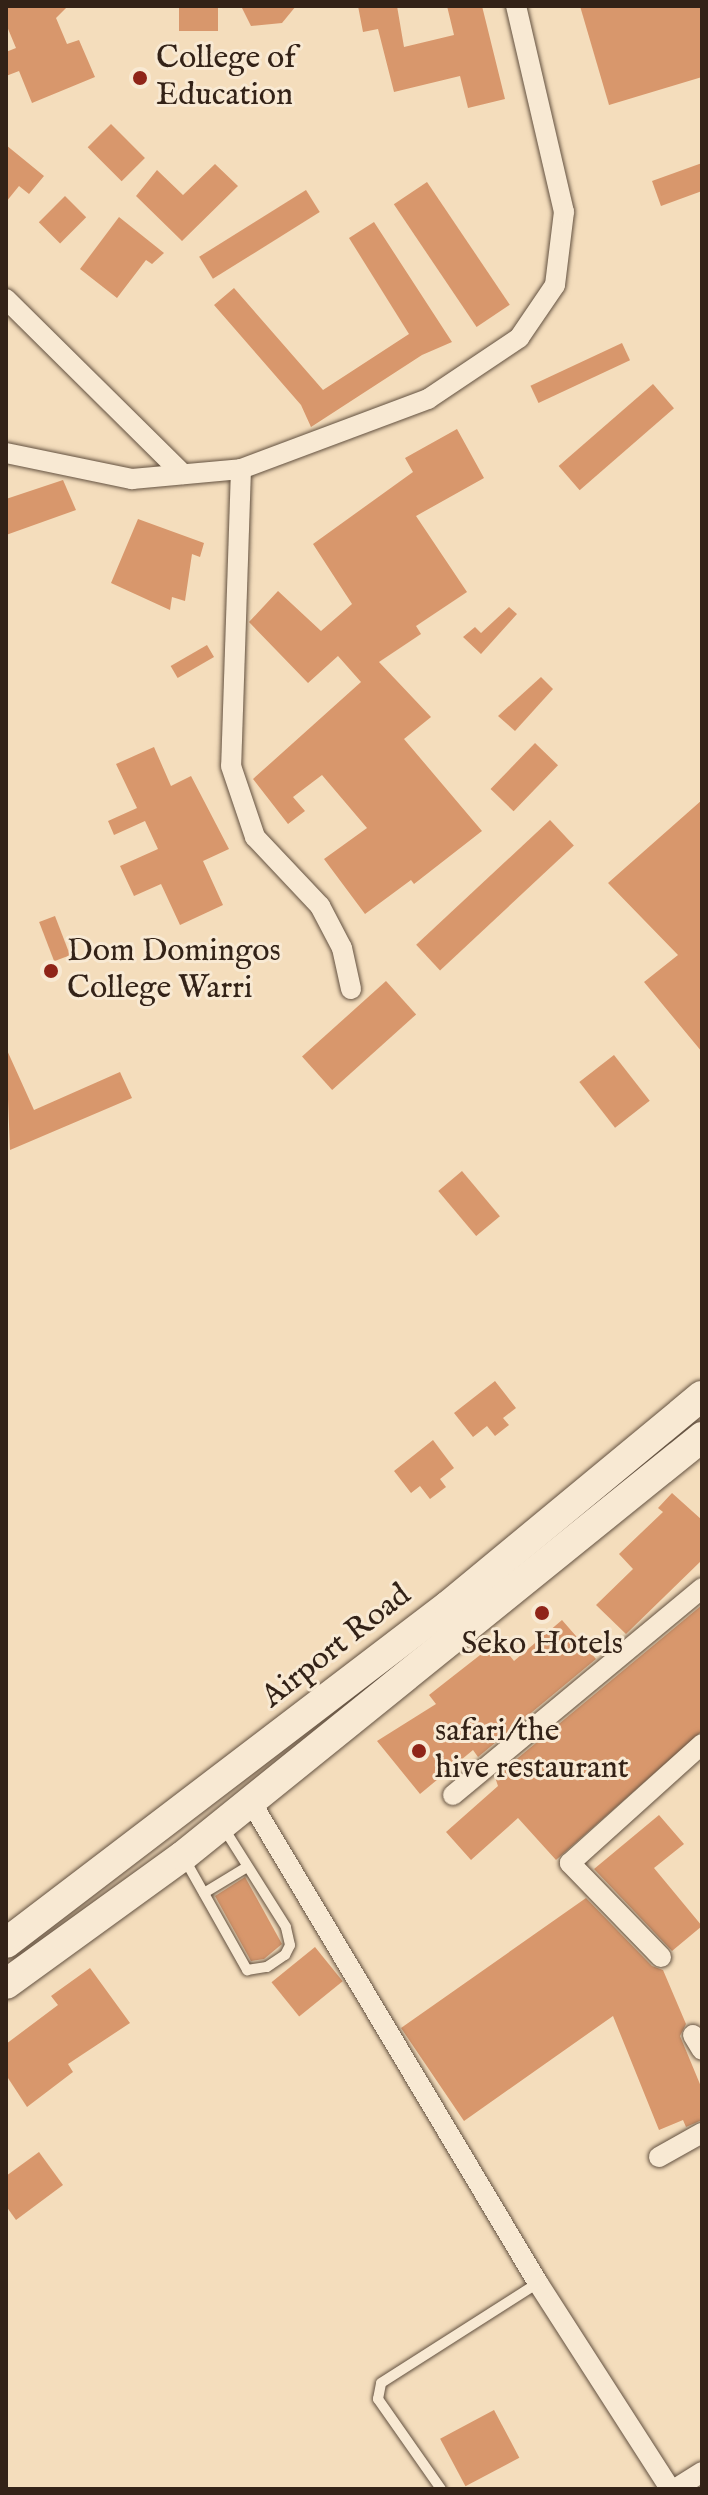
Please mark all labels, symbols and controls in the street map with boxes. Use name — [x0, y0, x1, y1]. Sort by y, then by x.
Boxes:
place label: College of Education — [156, 41, 296, 116]
marker: College of Education — [131, 69, 149, 87]
place label: Dom Domingos College Warri — [67, 934, 281, 1009]
marker: Dom Domingos College Warri — [42, 962, 60, 980]
street label: Airport Road — [255, 1577, 419, 1717]
marker: Seko Hotels — [533, 1604, 551, 1622]
place label: Seko Hotels — [461, 1626, 623, 1664]
place label: safari/the hive restaurant — [435, 1714, 629, 1789]
marker: safari/the hive restaurant — [410, 1742, 428, 1760]

